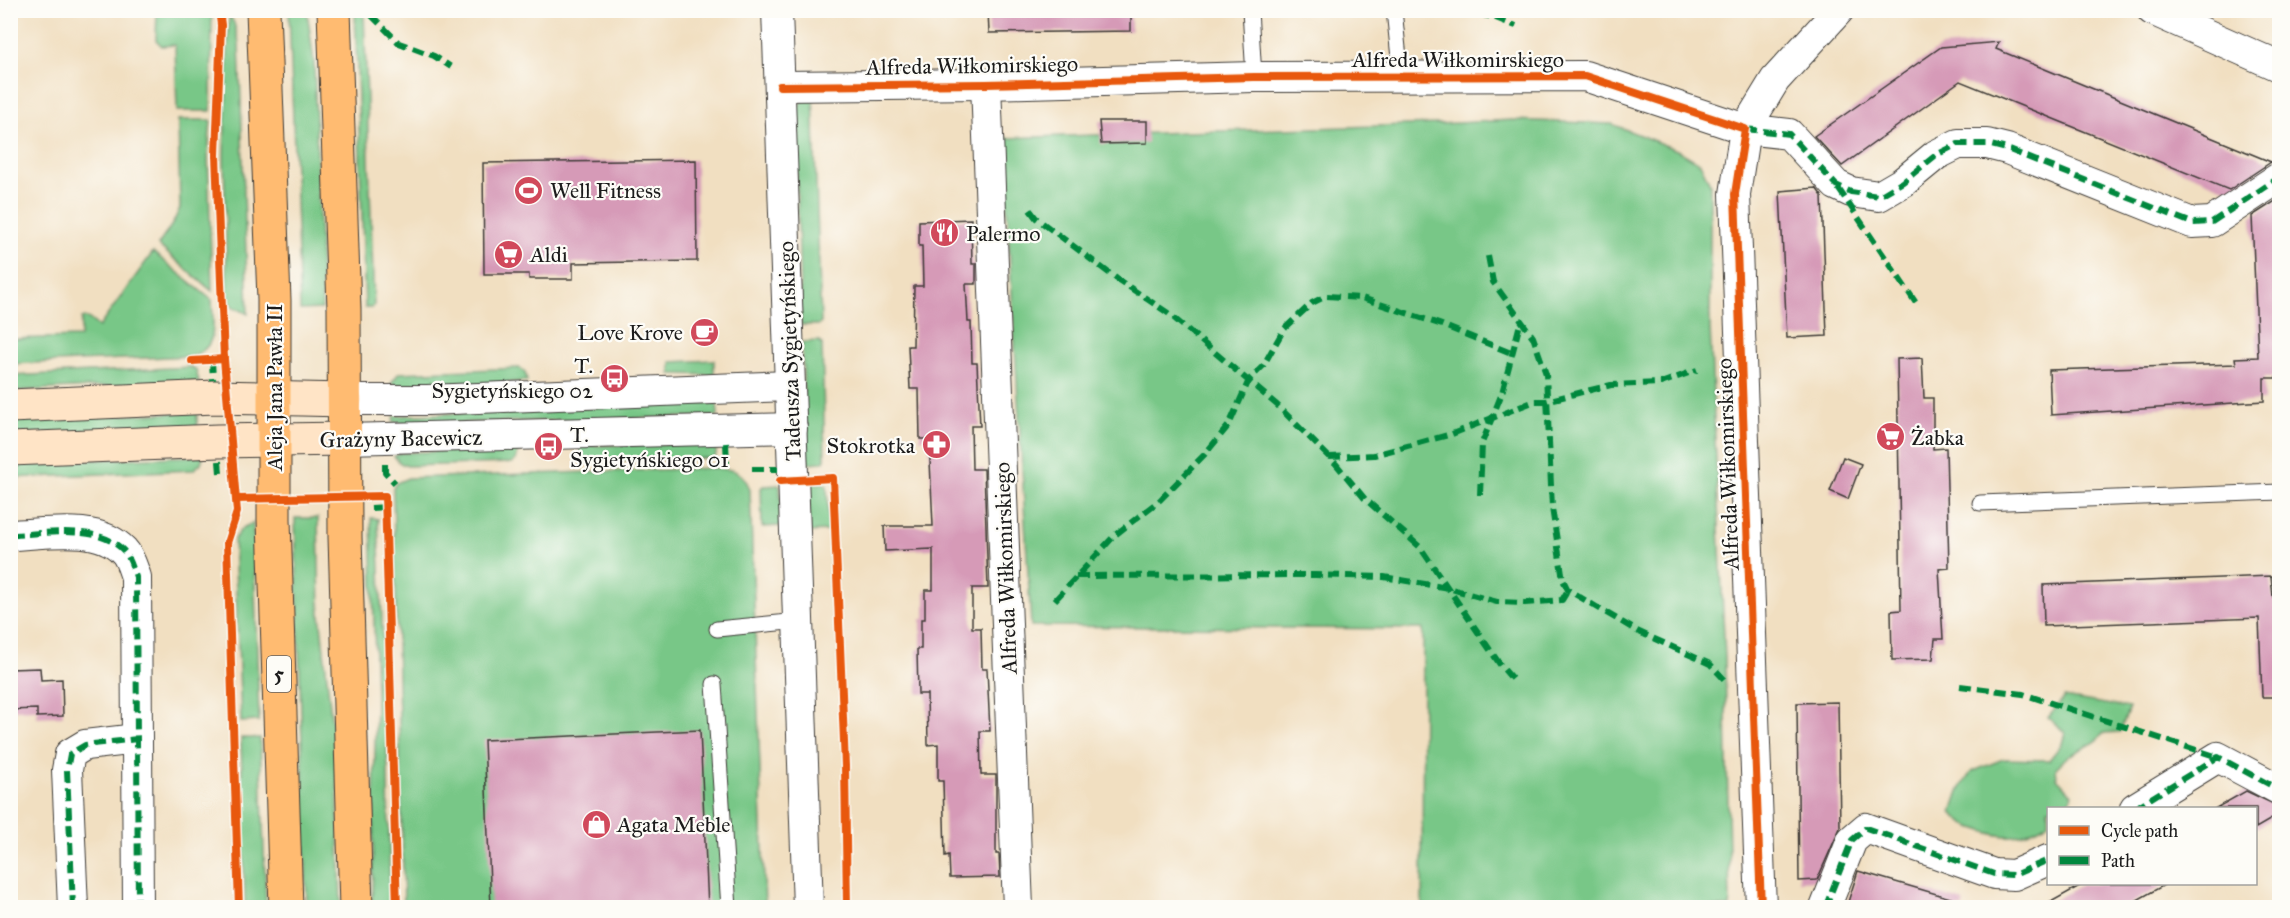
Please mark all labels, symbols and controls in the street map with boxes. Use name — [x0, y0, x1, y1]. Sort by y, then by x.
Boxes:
street label: Alfreda Wiłkomirskiego — [1351, 46, 1564, 73]
street label: Alfreda Wiłkomirskiego — [865, 50, 1078, 81]
sports icon: Well Fitness — [513, 174, 545, 206]
place label: Well Fitness — [550, 177, 661, 204]
restaurant icon: Palermo — [929, 217, 961, 249]
place label: Palermo — [966, 220, 1040, 247]
supermarket icon: Aldi — [493, 238, 525, 270]
street label: Tadeusza Sygietyńskiego — [772, 240, 807, 461]
place label: Aldi — [529, 241, 568, 268]
street label: Aleja Jana Pawła II — [261, 303, 288, 472]
cafe icon: Love Krove — [688, 316, 720, 348]
place label: Love Krove — [577, 319, 683, 346]
place label: T. Sygietyńskiego 02 — [432, 352, 593, 404]
street label: Alfreda Wiłkomirskiego — [1710, 357, 1745, 571]
bus stop icon: T. Sygietyńskiego 02 — [598, 362, 630, 394]
place label: T. Sygietyńskiego 01 — [570, 421, 729, 473]
supermarket icon: Żabka — [1874, 421, 1906, 453]
street label: Grażyny Bacewicz — [319, 424, 483, 453]
place label: Żabka — [1911, 424, 1965, 451]
pharmacy icon: Stokrotka — [920, 429, 952, 461]
bus stop icon: T. Sygietyńskiego 01 — [533, 431, 565, 463]
place label: Stokrotka — [827, 432, 916, 459]
street label: Alfreda Wiłkomirskiego — [988, 461, 1023, 675]
road number: 5 — [267, 656, 291, 692]
legend — [2047, 807, 2257, 885]
shop icon: Agata Meble — [580, 808, 612, 840]
place label: Agata Meble — [616, 811, 730, 838]
text: Cycle path — [2101, 820, 2178, 842]
text: Path — [2101, 850, 2135, 872]

